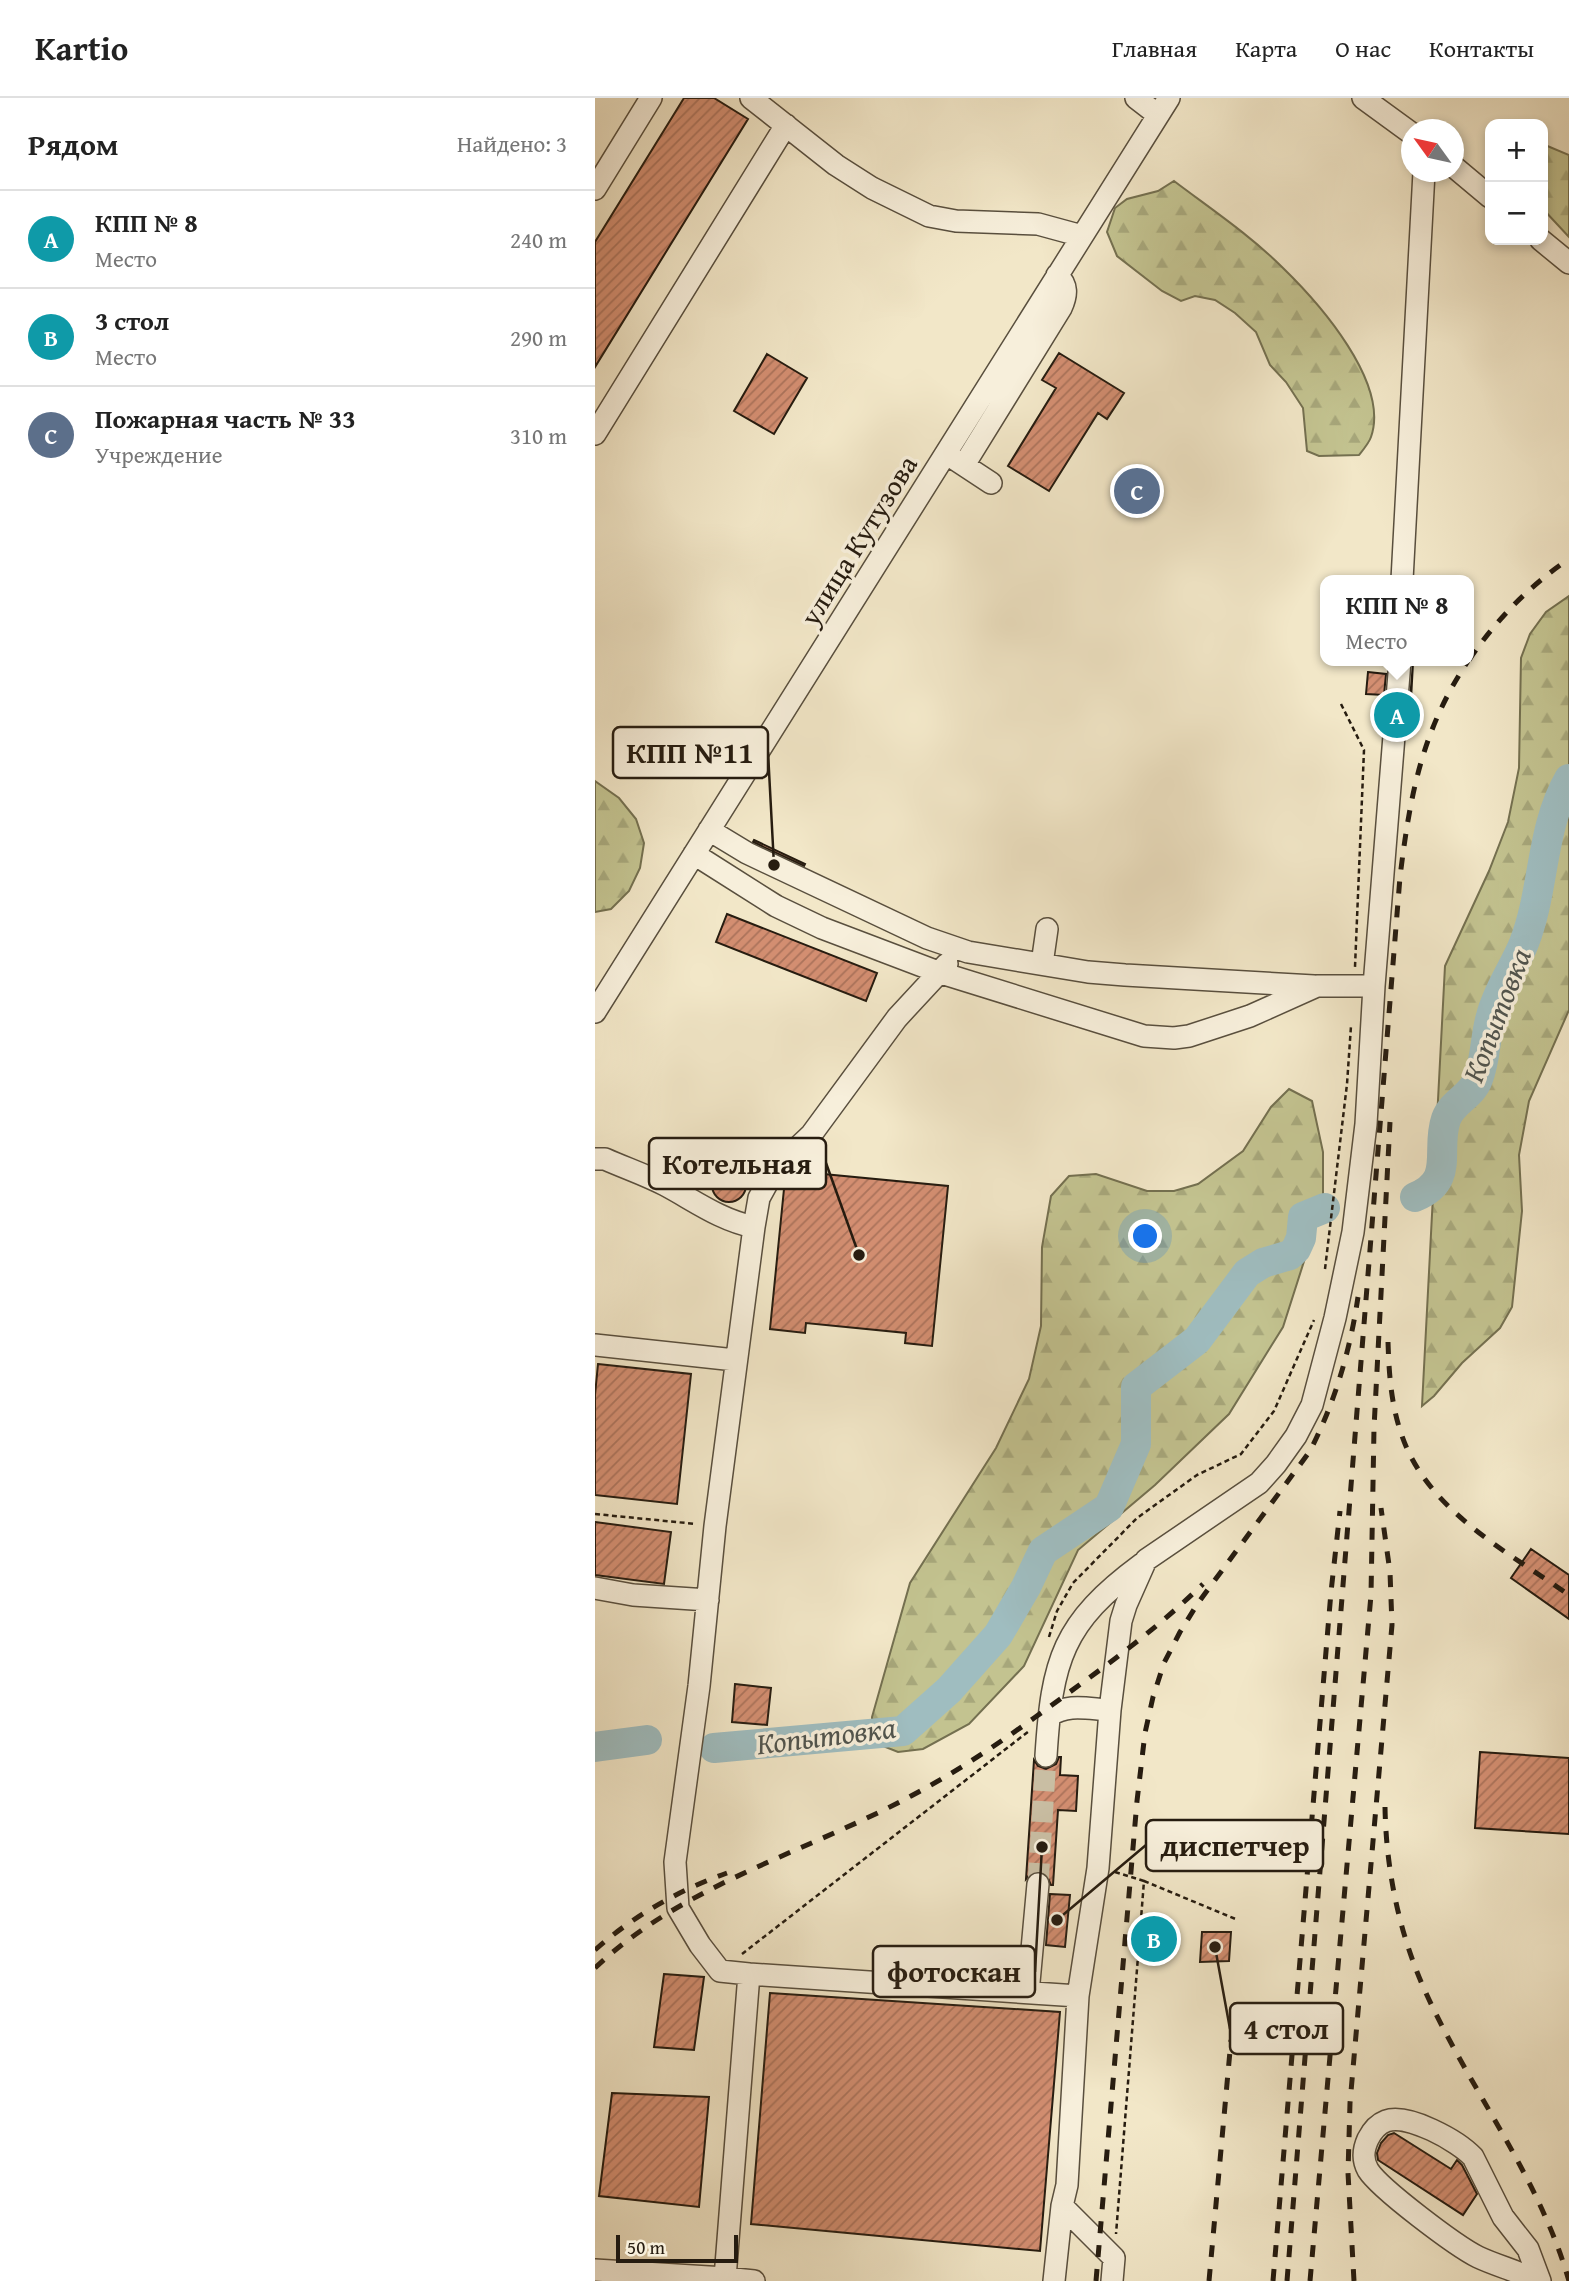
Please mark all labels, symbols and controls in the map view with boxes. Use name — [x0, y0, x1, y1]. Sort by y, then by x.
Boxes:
text: Kartio — [35, 24, 128, 72]
text: Главная — [1112, 31, 1197, 66]
text: Карта — [1235, 31, 1297, 66]
text: О нас — [1335, 31, 1391, 66]
text: Контакты — [1429, 31, 1534, 66]
north arrow — [1401, 119, 1464, 182]
map controls — [1485, 119, 1548, 245]
button: + — [1485, 119, 1548, 182]
text: Рядом — [28, 122, 119, 166]
text: Найдено: 3 — [457, 127, 567, 160]
button: − — [1485, 182, 1548, 245]
text: КПП № 8 — [95, 203, 198, 242]
text: A — [44, 223, 58, 256]
text: 240 m — [510, 223, 567, 256]
text: Место — [95, 242, 157, 275]
text: 3 стол — [95, 301, 169, 340]
text: B — [44, 321, 58, 354]
text: 290 m — [510, 321, 567, 354]
text: Место — [95, 340, 157, 373]
text: Пожарная часть № 33 — [95, 399, 356, 438]
text: C — [44, 419, 58, 452]
text: 310 m — [510, 419, 567, 452]
text: Учреждение — [95, 438, 222, 471]
street label: улица Кутузова — [789, 446, 927, 634]
pin: C — [1114, 465, 1160, 517]
popup — [1320, 575, 1474, 666]
text: КПП № 8 — [1346, 585, 1448, 624]
text: Место — [1346, 624, 1407, 657]
pin: A — [1374, 689, 1420, 741]
callout: КПП №11 — [613, 727, 768, 778]
text: КПП №11 — [626, 730, 754, 774]
water label: Копытовка — [1450, 942, 1542, 1088]
callout: Котельная — [649, 1138, 826, 1189]
text: Котельная — [662, 1141, 812, 1185]
your location — [1128, 1219, 1162, 1253]
water label: Копытовка — [754, 1705, 898, 1765]
callout: диспетчер — [1146, 1820, 1323, 1871]
text: диспетчер — [1160, 1823, 1310, 1867]
pin: B — [1131, 1913, 1177, 1965]
callout: фотоскан — [873, 1946, 1035, 1997]
text: фотоскан — [887, 1949, 1021, 1993]
callout: 4 стол — [1230, 2003, 1343, 2054]
text: 4 стол — [1243, 2006, 1329, 2050]
scale bar — [616, 2232, 739, 2264]
text: 50 m — [627, 2233, 665, 2261]

